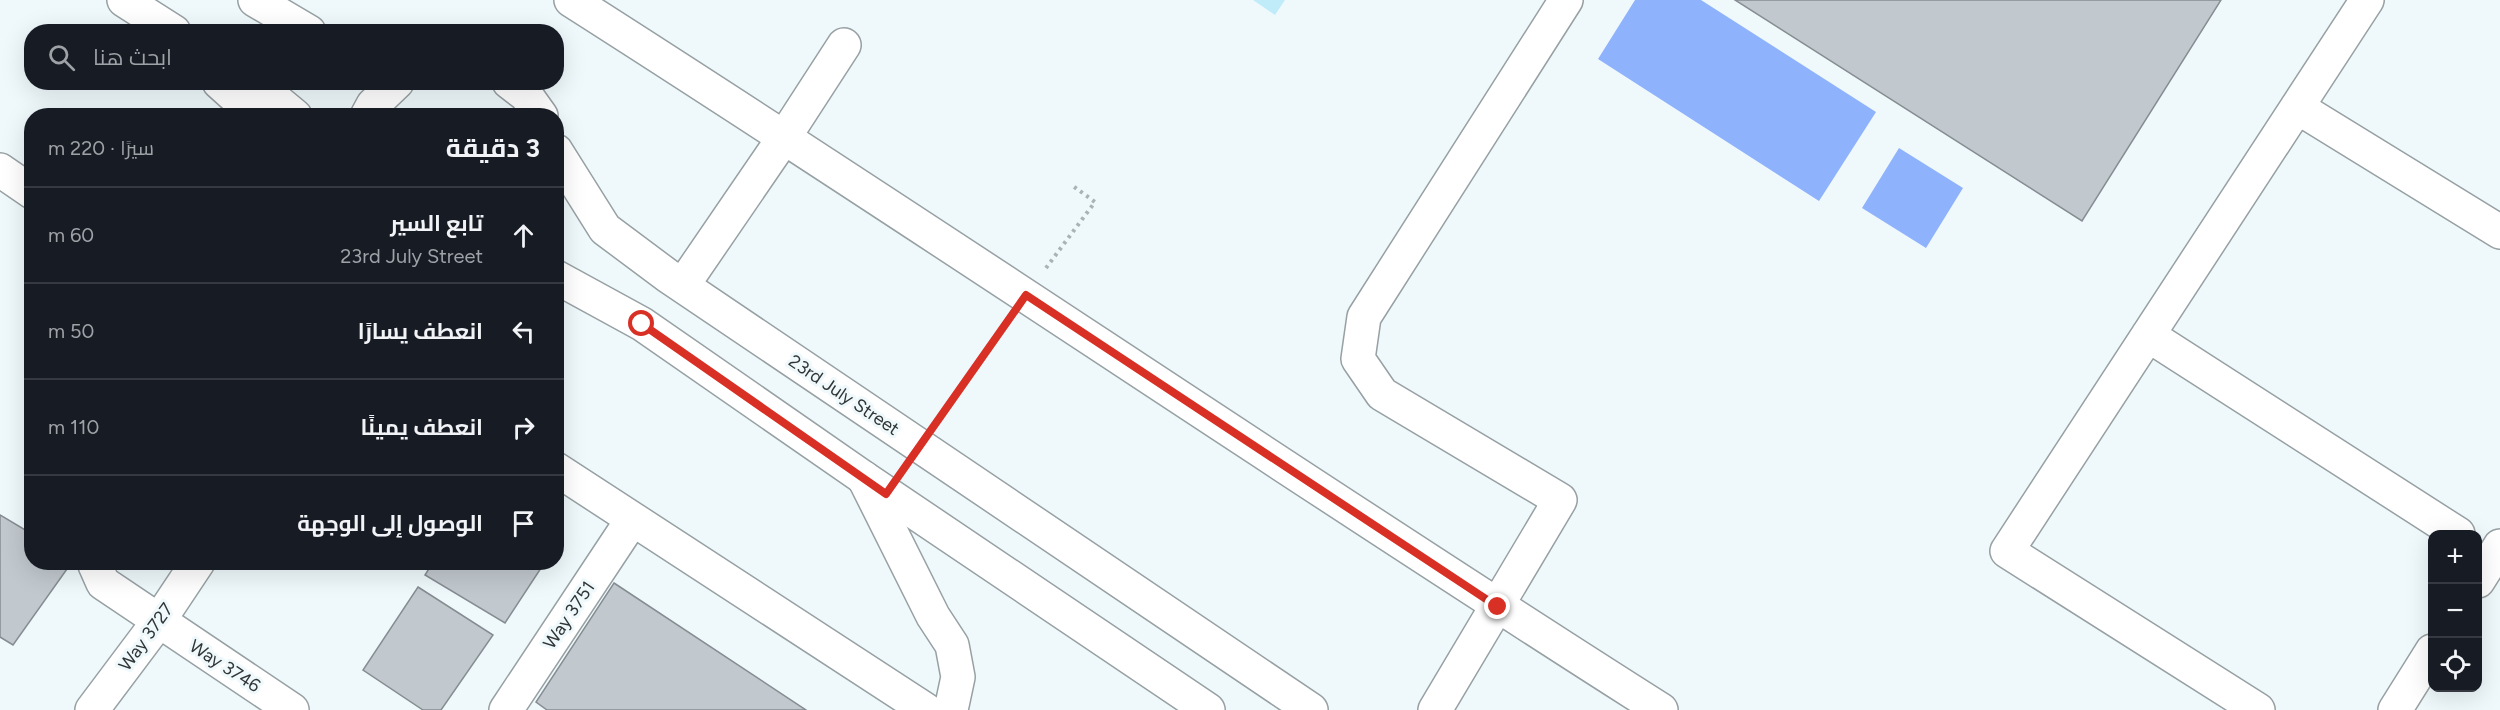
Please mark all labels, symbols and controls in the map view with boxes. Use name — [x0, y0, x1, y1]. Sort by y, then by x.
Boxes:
search box — [24, 24, 564, 90]
icon: search — [45, 41, 78, 74]
text: ابحث هنا — [93, 44, 172, 71]
text: 3 دقيقة — [446, 132, 540, 164]
text: سيرًا · 220 m — [48, 136, 154, 160]
text: تابع السير — [390, 210, 483, 237]
icon: ahead — [507, 219, 540, 252]
text: 60 m — [48, 223, 94, 247]
text: 23rd July Street — [340, 244, 483, 268]
route start — [628, 310, 654, 336]
icon: left — [507, 315, 540, 348]
text: انعطف يسارًا — [358, 318, 483, 345]
text: 50 m — [48, 319, 94, 343]
street label: 23rd July Street — [785, 350, 904, 440]
icon: right — [507, 411, 540, 444]
text: انعطف يمينًا — [360, 414, 483, 441]
text: 110 m — [48, 415, 99, 439]
icon: arrive — [507, 507, 540, 540]
text: الوصول إلى الوجهة — [297, 510, 483, 537]
map controls — [2428, 530, 2482, 692]
button: + — [2428, 530, 2482, 584]
street label: Way 3751 — [538, 577, 600, 653]
button: − — [2428, 584, 2482, 638]
route end — [1484, 593, 1510, 619]
street label: Way 3727 — [114, 598, 178, 675]
street label: Way 3746 — [185, 635, 265, 697]
button: locate — [2428, 638, 2482, 692]

